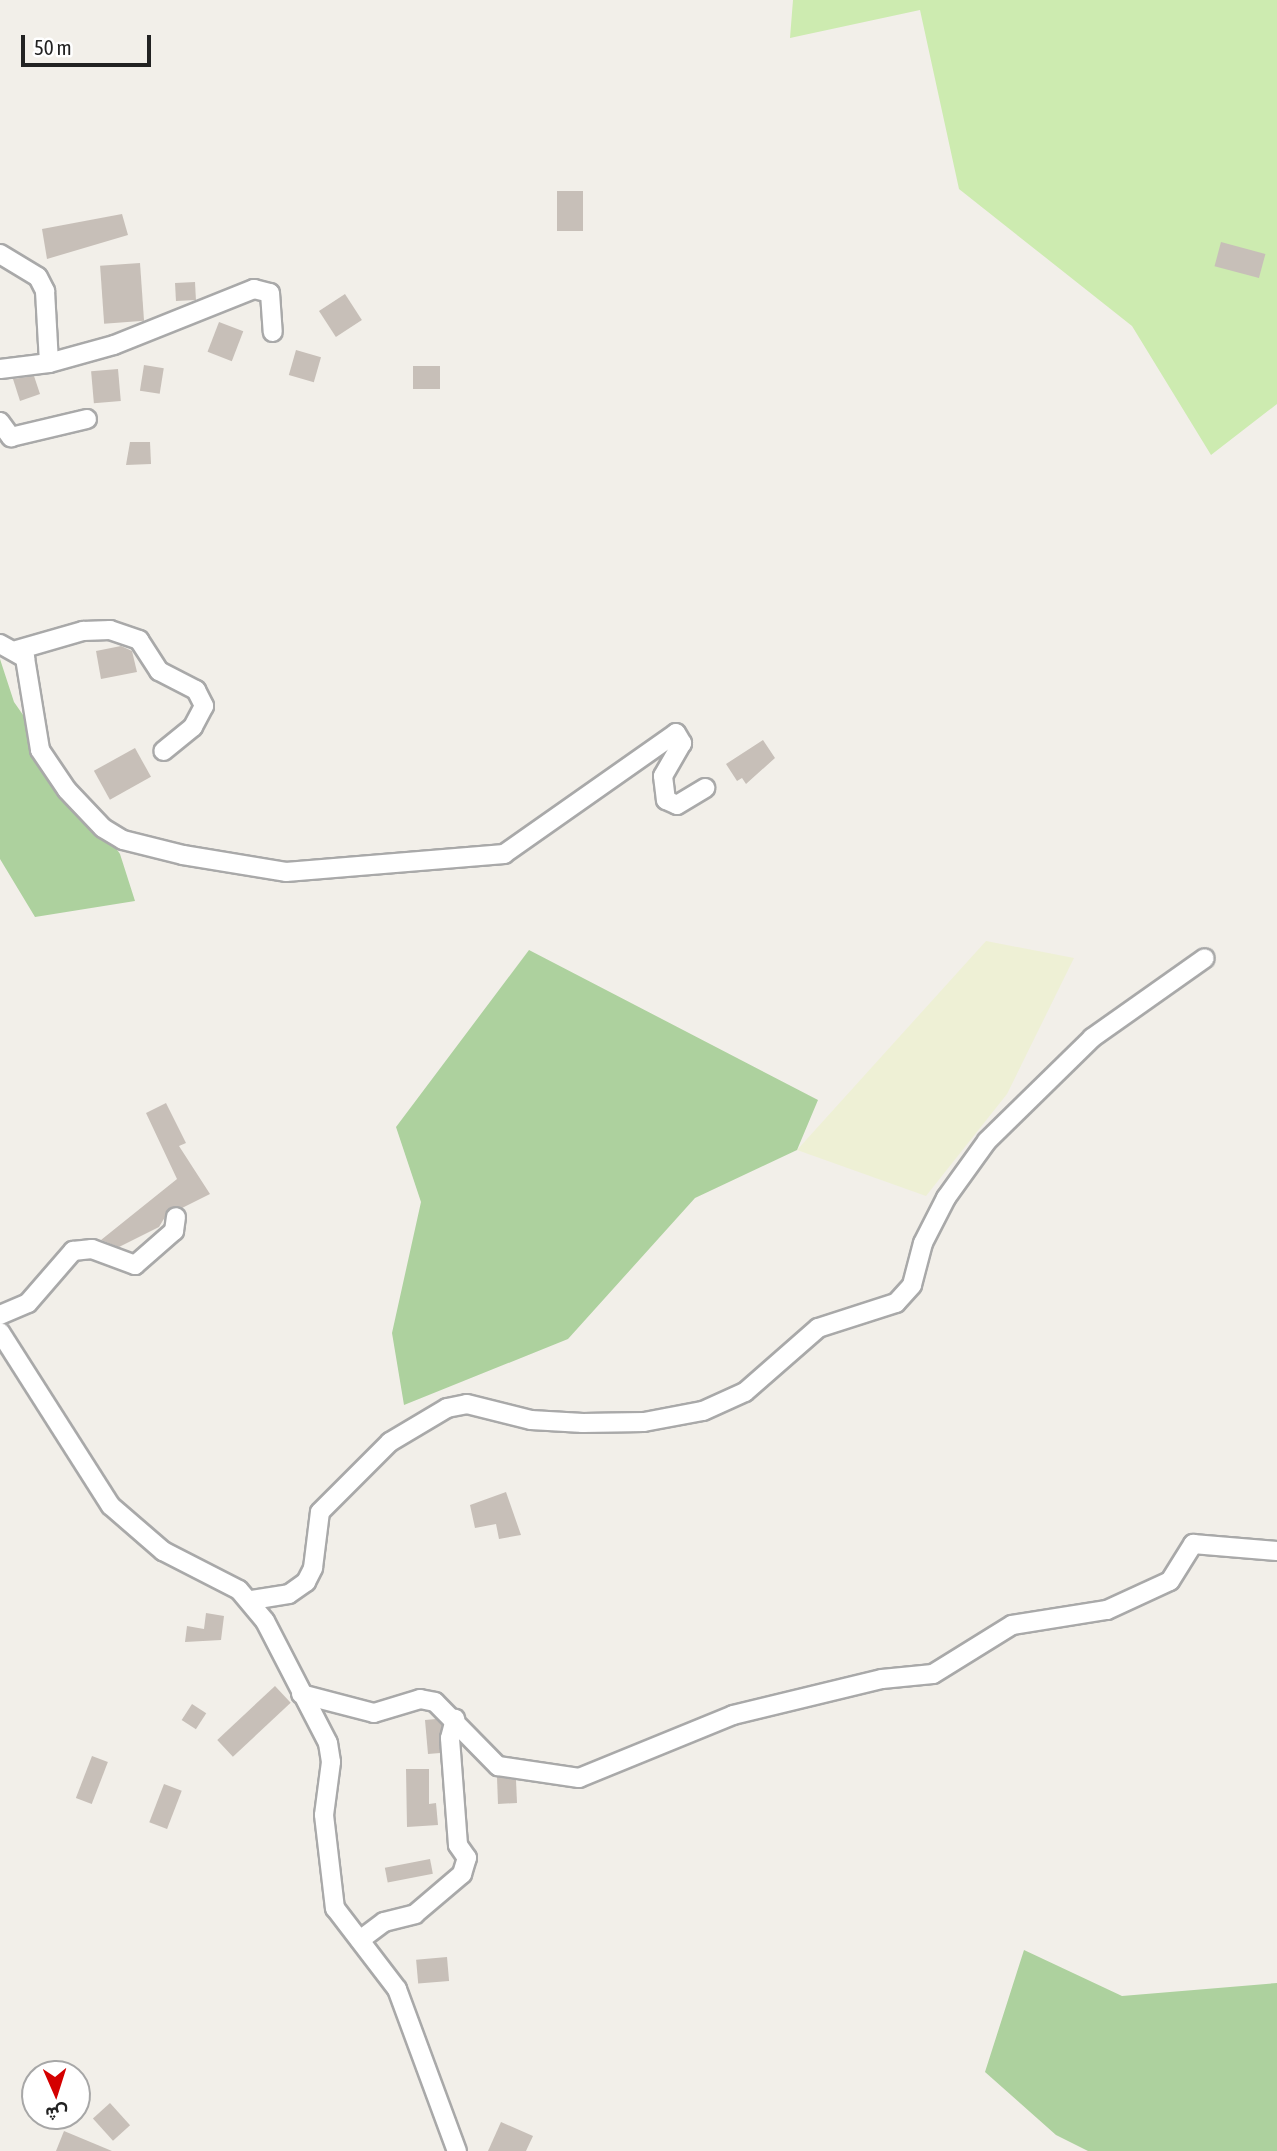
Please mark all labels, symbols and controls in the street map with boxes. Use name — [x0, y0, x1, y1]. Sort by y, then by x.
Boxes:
scale bar — [24, 21, 154, 65]
text: 50 m — [34, 35, 72, 59]
north arrow — [21, 2060, 91, 2130]
text: ش — [45, 2102, 69, 2126]

